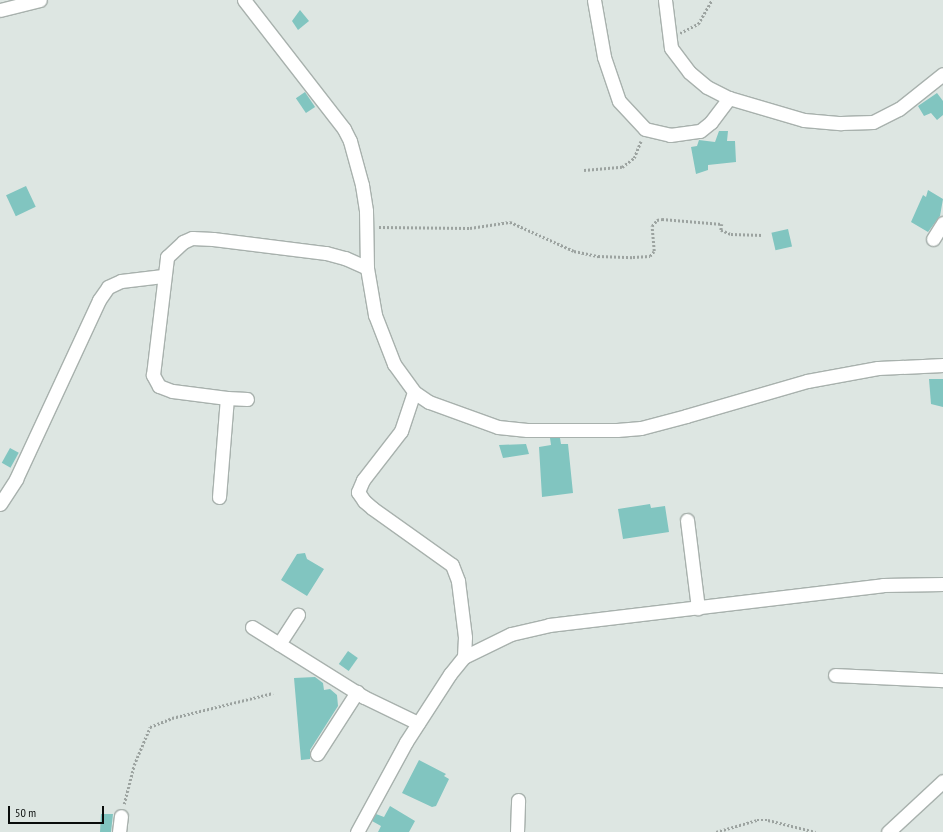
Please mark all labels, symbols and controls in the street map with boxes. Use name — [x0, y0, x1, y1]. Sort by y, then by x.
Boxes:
scale bar — [10, 798, 106, 824]
text: 50 m — [15, 805, 36, 820]

